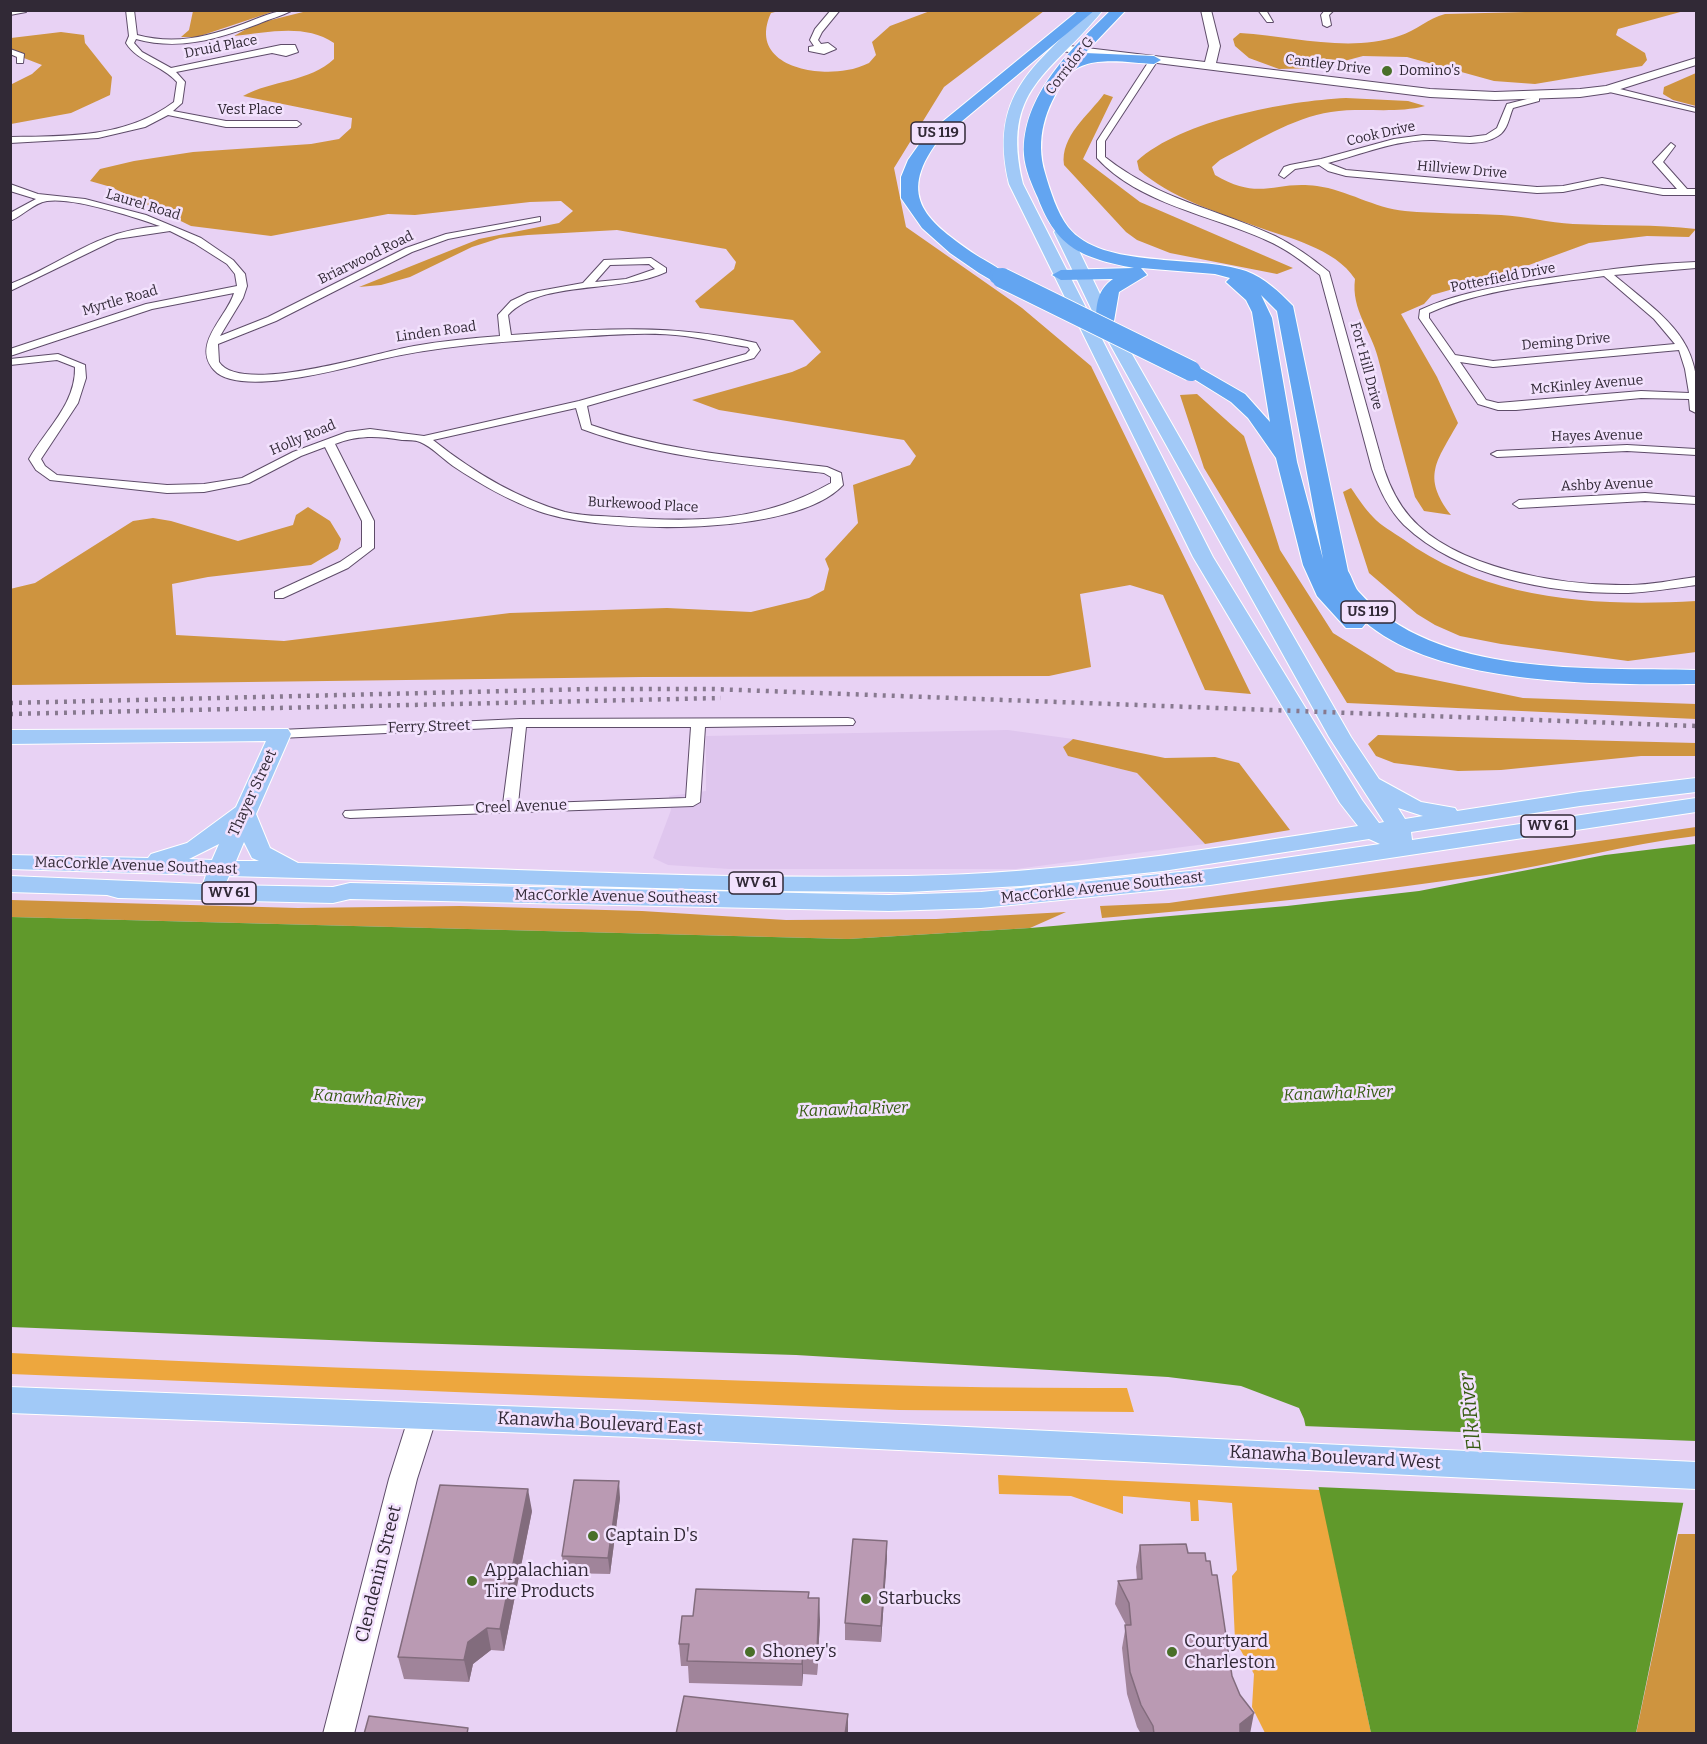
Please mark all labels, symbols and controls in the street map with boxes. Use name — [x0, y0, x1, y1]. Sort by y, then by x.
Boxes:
street label: Druid Place — [183, 32, 259, 62]
street label: Corridor G — [1042, 34, 1098, 98]
street label: Cantley Drive — [1284, 51, 1372, 79]
place label: Domino's — [1399, 63, 1460, 79]
marker: Domino's — [1380, 64, 1394, 78]
street label: Vest Place — [217, 102, 283, 118]
street label: Cook Drive — [1345, 118, 1417, 150]
road number: US 119 — [911, 122, 965, 144]
street label: Hillview Drive — [1416, 158, 1508, 182]
street label: Laurel Road — [104, 186, 182, 224]
street label: Briarwood Road — [316, 228, 416, 288]
street label: Potterfield Drive — [1449, 260, 1557, 296]
street label: Myrtle Road — [80, 282, 160, 320]
street label: Linden Road — [395, 318, 477, 346]
street label: Fort Hill Drive — [1346, 320, 1386, 412]
street label: Deming Drive — [1521, 330, 1611, 354]
street label: McKinley Avenue — [1530, 372, 1644, 398]
street label: Holly Road — [268, 417, 338, 459]
street label: Hayes Avenue — [1551, 427, 1643, 445]
street label: Ashby Avenue — [1561, 475, 1653, 495]
street label: Burkewood Place — [587, 494, 699, 516]
road number: US 119 — [1341, 601, 1395, 623]
street label: Ferry Street — [387, 717, 471, 737]
street label: Thayer Street — [225, 747, 281, 839]
street label: Creel Avenue — [475, 796, 567, 818]
road number: WV 61 — [1521, 815, 1575, 837]
street label: MacCorkle Avenue Southeast — [34, 853, 238, 879]
street label: MacCorkle Avenue Southeast — [1000, 868, 1204, 908]
road number: WV 61 — [729, 872, 783, 894]
road number: WV 61 — [202, 882, 256, 904]
street label: MacCorkle Avenue Southeast — [514, 886, 718, 908]
water label: Kanawha River — [1283, 1082, 1393, 1106]
water label: Kanawha River — [313, 1086, 423, 1112]
water label: Kanawha River — [798, 1098, 908, 1122]
water label: Elk River — [1455, 1372, 1487, 1452]
street label: Kanawha Boulevard East — [497, 1408, 703, 1440]
street label: Kanawha Boulevard West — [1229, 1442, 1441, 1474]
street label: Clendenin Street — [352, 1503, 406, 1645]
place label: Captain D's — [605, 1525, 698, 1547]
marker: Captain D's — [586, 1529, 600, 1543]
place label: Appalachian Tire Products — [484, 1560, 595, 1602]
marker: Appalachian Tire Products — [465, 1574, 479, 1588]
place label: Starbucks — [878, 1588, 961, 1610]
marker: Starbucks — [859, 1592, 873, 1606]
place label: Courtyard Charleston — [1184, 1631, 1275, 1674]
place label: Shoney's — [762, 1641, 837, 1663]
marker: Shoney's — [743, 1645, 757, 1659]
marker: Courtyard Charleston — [1165, 1645, 1179, 1659]

